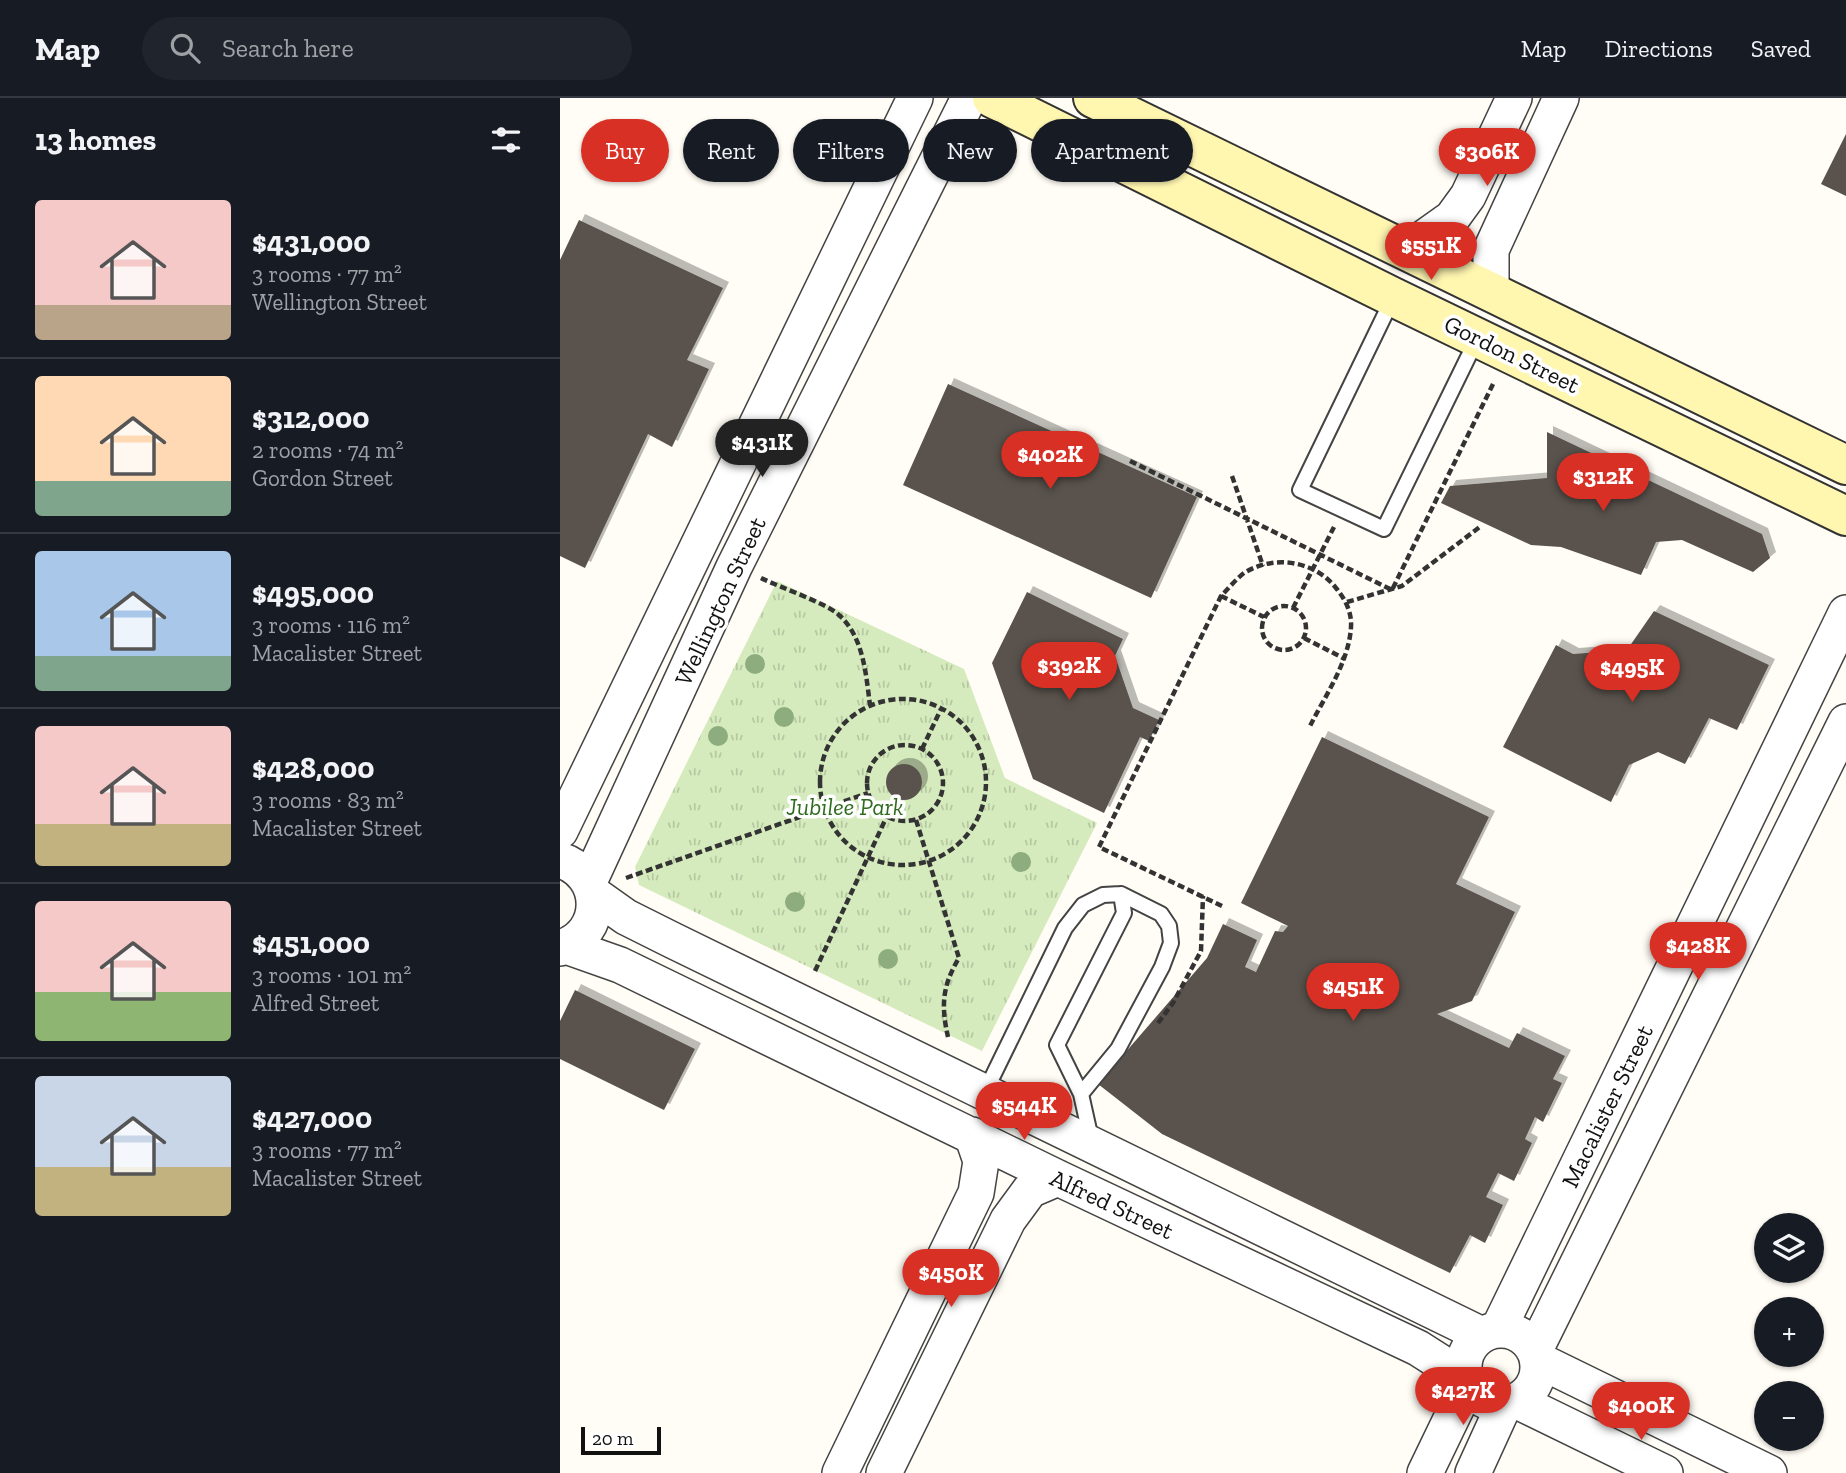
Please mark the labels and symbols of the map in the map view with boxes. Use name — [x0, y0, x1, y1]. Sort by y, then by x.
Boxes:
pin: $306K — [1438, 129, 1536, 188]
pin: $551K — [1382, 222, 1480, 282]
street label: Gordon Street — [1440, 309, 1584, 399]
pin: $431K — [713, 420, 811, 479]
pin: $402K — [1001, 432, 1099, 491]
pin: $312K — [1554, 454, 1652, 513]
street label: Wellington Street — [668, 512, 772, 690]
pin: $392K — [1020, 642, 1118, 702]
pin: $495K — [1583, 644, 1681, 704]
park label: Jubilee Park — [785, 792, 904, 821]
pin: $428K — [1649, 922, 1747, 982]
pin: $451K — [1304, 964, 1402, 1023]
street label: Macalister Street — [1555, 1020, 1659, 1192]
pin: $544K — [975, 1082, 1073, 1142]
street label: Alfred Street — [1046, 1163, 1178, 1245]
pin: $450K — [902, 1250, 1000, 1309]
pin: $427K — [1414, 1368, 1512, 1427]
pin: $400K — [1592, 1382, 1690, 1442]
scale bar — [581, 1424, 662, 1456]

